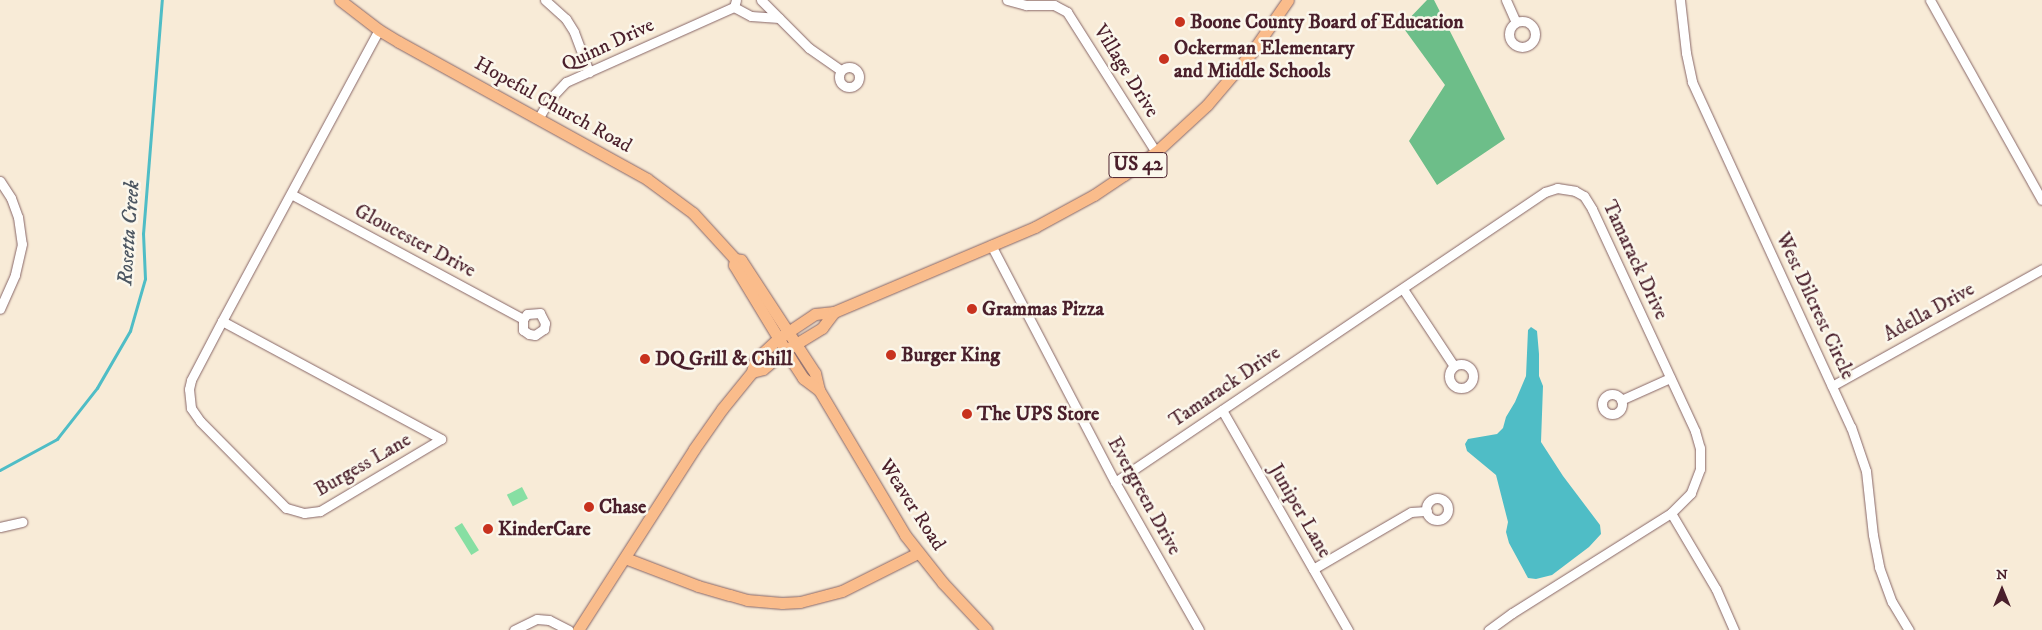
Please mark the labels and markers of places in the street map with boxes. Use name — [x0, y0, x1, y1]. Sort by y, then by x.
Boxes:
place label: Boone County Board of Education — [1190, 10, 1464, 34]
marker: Boone County Board of Education — [1174, 16, 1186, 28]
place label: Ockerman Elementary and Middle Schools — [1174, 36, 1354, 83]
marker: Ockerman Elementary and Middle Schools — [1158, 53, 1170, 65]
place label: Grammas Pizza — [982, 297, 1104, 321]
marker: Grammas Pizza — [966, 303, 978, 315]
place label: Burger King — [901, 343, 1000, 367]
place label: DQ Grill & Chill — [655, 347, 793, 371]
marker: Burger King — [885, 349, 897, 361]
marker: DQ Grill & Chill — [639, 353, 651, 365]
place label: The UPS Store — [977, 402, 1099, 426]
marker: The UPS Store — [961, 408, 973, 420]
place label: Chase — [599, 495, 646, 519]
marker: Chase — [583, 501, 595, 513]
place label: KinderCare — [498, 517, 591, 541]
marker: KinderCare — [482, 523, 494, 535]

